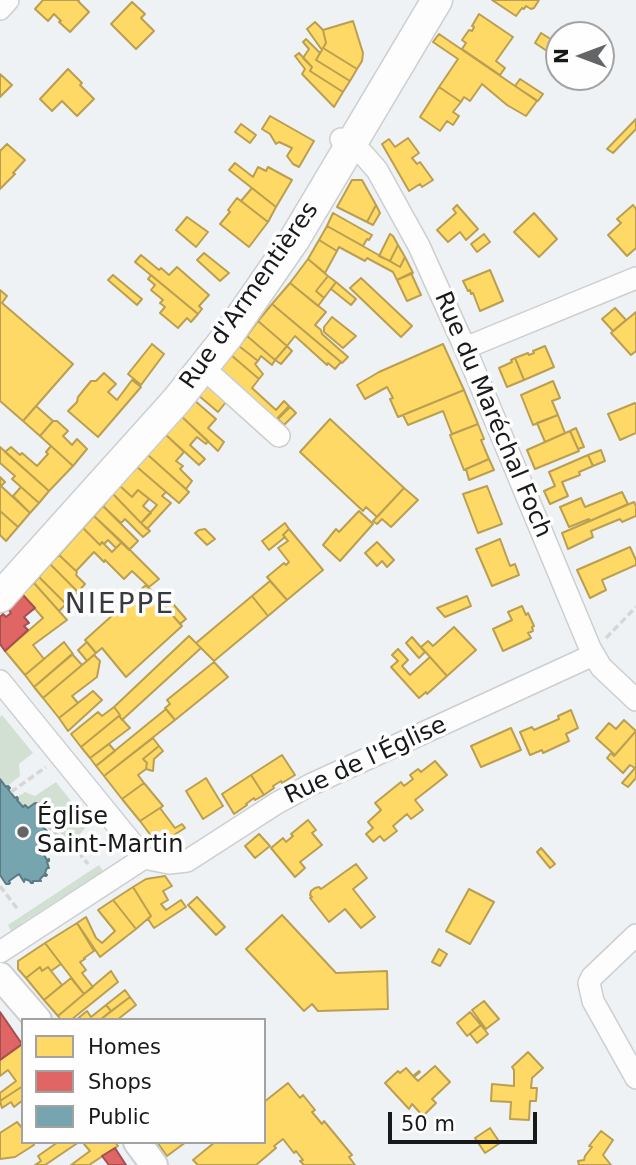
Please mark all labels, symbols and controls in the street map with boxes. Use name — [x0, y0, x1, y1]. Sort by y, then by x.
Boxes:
north arrow — [545, 21, 615, 91]
text: N — [550, 48, 572, 64]
street label: Rue d'Armentières — [175, 197, 325, 395]
street label: Rue du Maréchal Foch — [427, 288, 557, 542]
district label: NIEPPE — [66, 589, 174, 623]
street label: Rue de l'Église — [281, 711, 451, 811]
place label: Église Saint-Martin — [37, 804, 183, 860]
marker: Église Saint-Martin — [15, 824, 31, 840]
legend — [21, 1018, 266, 1144]
text: Homes — [88, 1035, 161, 1059]
text: Shops — [88, 1070, 152, 1094]
scale bar — [391, 1098, 540, 1142]
text: Public — [88, 1105, 150, 1129]
text: 50 m — [401, 1112, 455, 1136]

